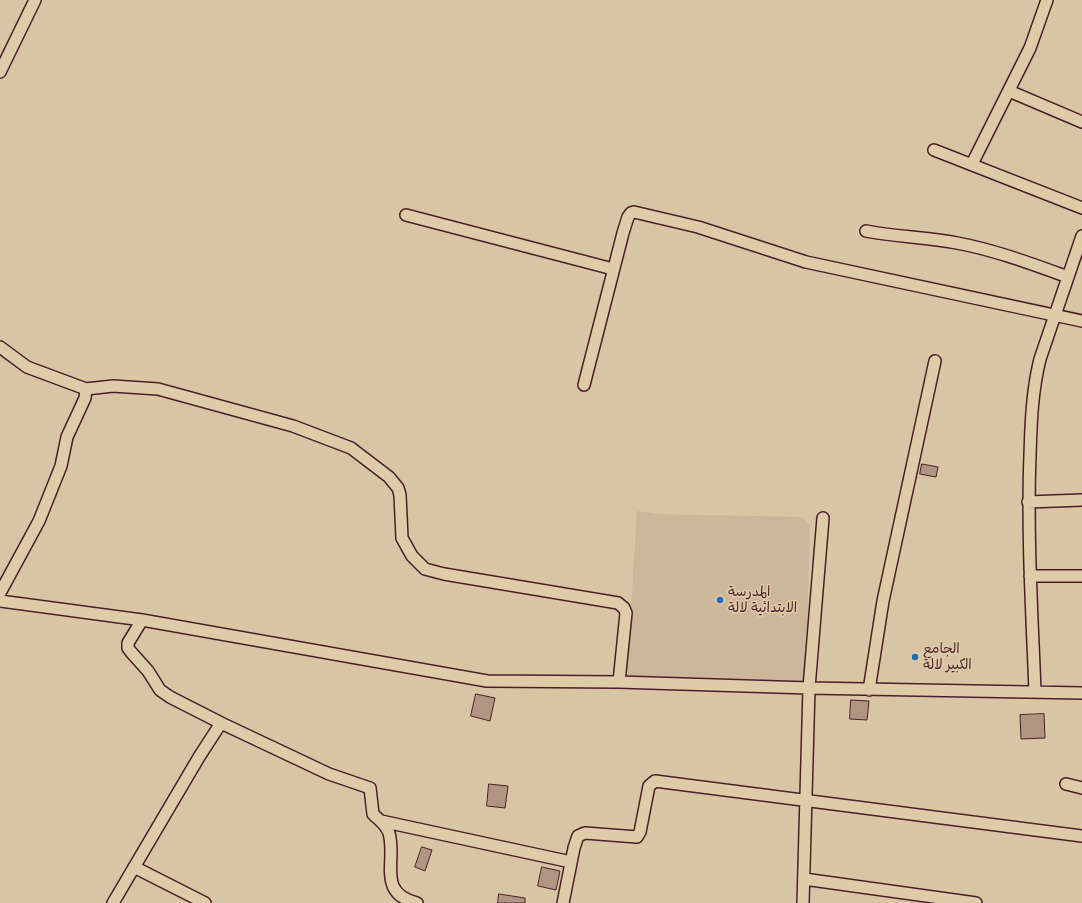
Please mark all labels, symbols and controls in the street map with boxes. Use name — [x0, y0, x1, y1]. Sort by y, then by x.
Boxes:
place label: المدرسة الابتدائية لالة — [728, 584, 797, 616]
marker: المدرسة الابتدائية لالة — [715, 595, 725, 605]
place label: الجامع الكبير لالة — [923, 641, 972, 674]
marker: الجامع الكبير لالة — [910, 652, 920, 662]

